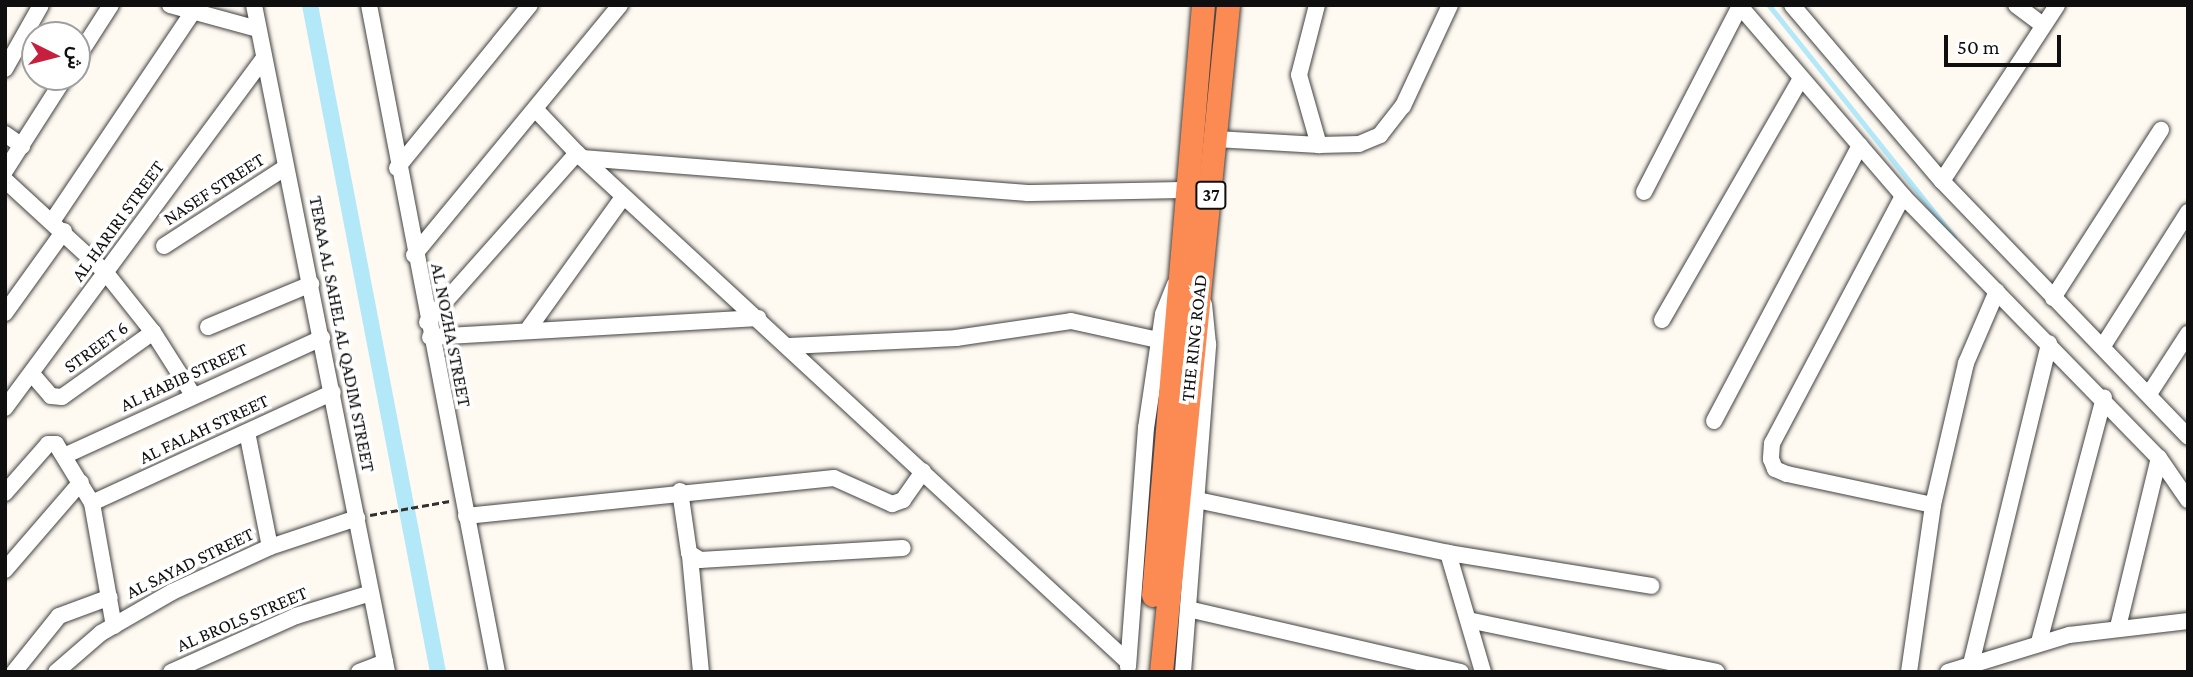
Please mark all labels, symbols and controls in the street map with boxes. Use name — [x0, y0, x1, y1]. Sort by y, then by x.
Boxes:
north arrow — [21, 21, 91, 91]
scale bar — [1948, 21, 2065, 65]
text: 50 m — [1957, 35, 2000, 59]
text: ش — [64, 46, 87, 70]
street label: NASEF STREET — [159, 148, 269, 230]
street label: AL HARIRI STREET — [67, 156, 169, 286]
road number: 37 — [1195, 180, 1227, 210]
street label: TERAA AL SAHEL AL QADIM STREET — [304, 194, 380, 474]
street label: AL NOZHA STREET — [426, 261, 476, 409]
street label: THE RING ROAD — [1176, 273, 1212, 403]
street label: STREET 6 — [59, 316, 133, 378]
street label: AL HABIB STREET — [117, 338, 251, 416]
street label: AL FALAH STREET — [136, 389, 272, 469]
street label: AL SAYAD STREET — [122, 522, 258, 604]
street label: AL BROLS STREET — [173, 581, 311, 657]

